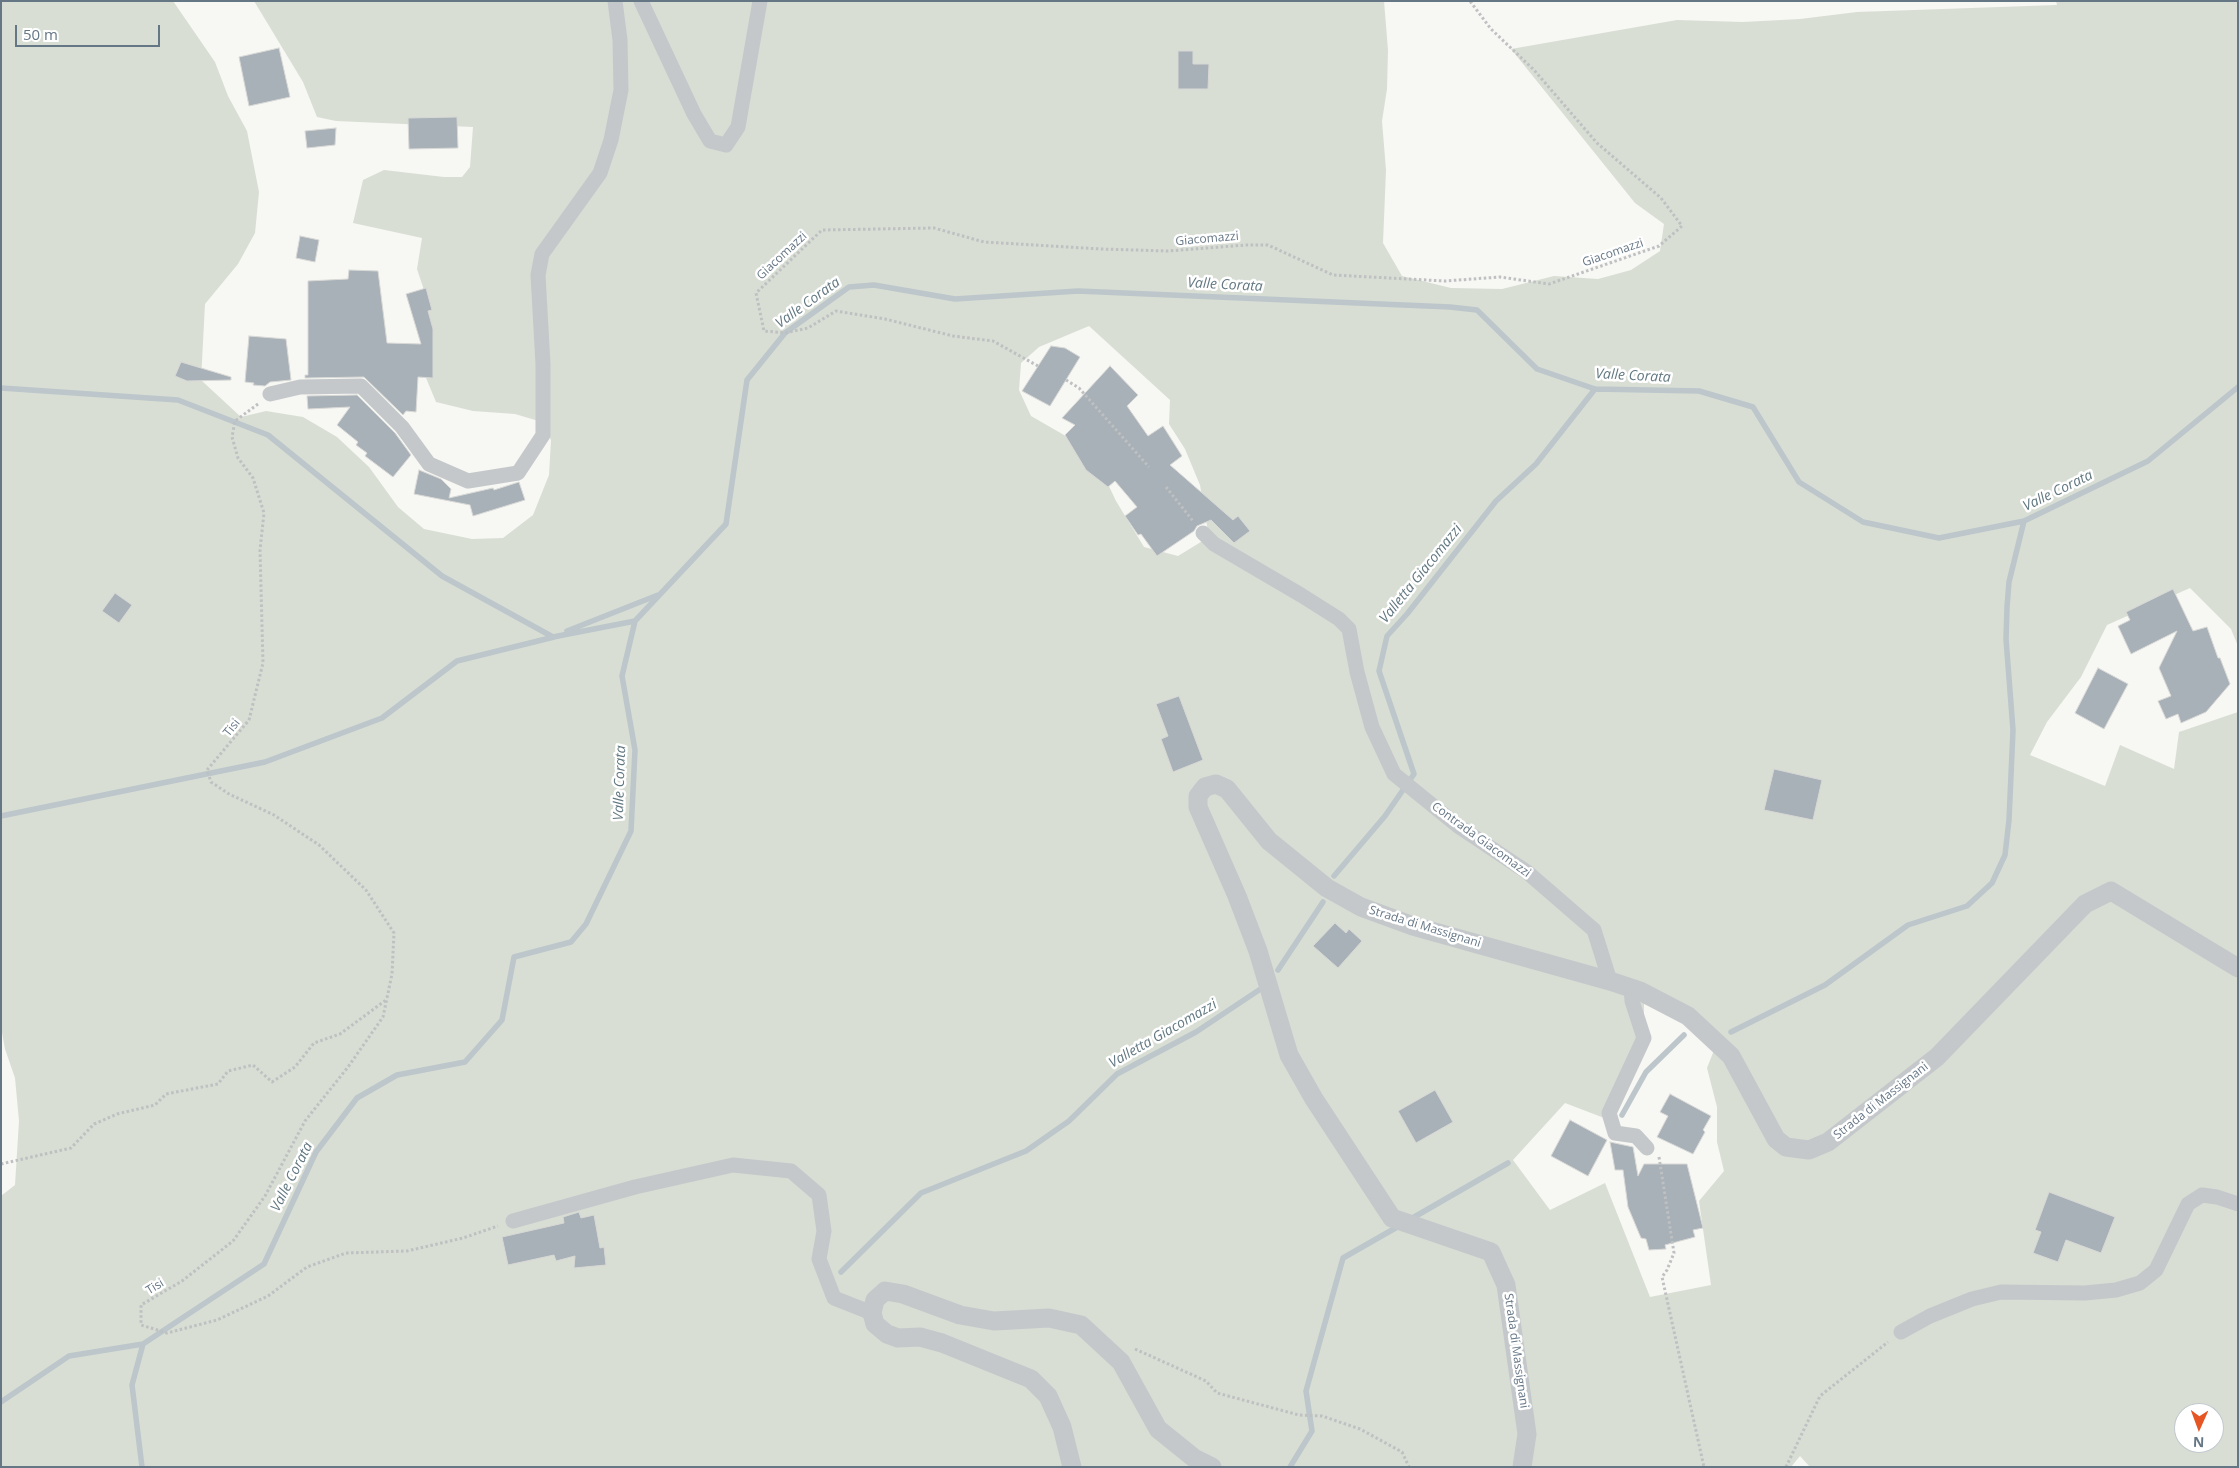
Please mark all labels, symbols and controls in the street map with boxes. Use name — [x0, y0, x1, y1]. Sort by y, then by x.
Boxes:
scale bar — [18, 15, 162, 47]
text: 50 m — [23, 24, 58, 44]
street label: Giacomazzi — [754, 229, 810, 283]
street label: Giacomazzi — [1175, 229, 1239, 249]
street label: Giacomazzi — [1581, 236, 1645, 270]
water label: Valle Corata — [773, 274, 843, 332]
water label: Valle Corata — [1187, 275, 1263, 295]
water label: Valle Corata — [1595, 366, 1671, 386]
water label: Valle Corata — [2020, 467, 2096, 515]
water label: Valletta Giacomazzi — [1376, 521, 1466, 627]
street label: Tisi — [221, 716, 243, 740]
water label: Valle Corata — [610, 745, 630, 821]
street label: Contrada Giacomazzi — [1429, 799, 1533, 881]
street label: Strada di Massignani — [1367, 903, 1483, 951]
water label: Valletta Giacomazzi — [1106, 996, 1220, 1072]
street label: Strada di Massignani — [1831, 1060, 1931, 1142]
water label: Valle Corata — [267, 1140, 317, 1214]
street label: Tisi — [143, 1276, 167, 1298]
street label: Strada di Massignani — [1501, 1293, 1531, 1409]
north arrow — [2174, 1403, 2224, 1453]
text: N — [2192, 1433, 2205, 1452]

